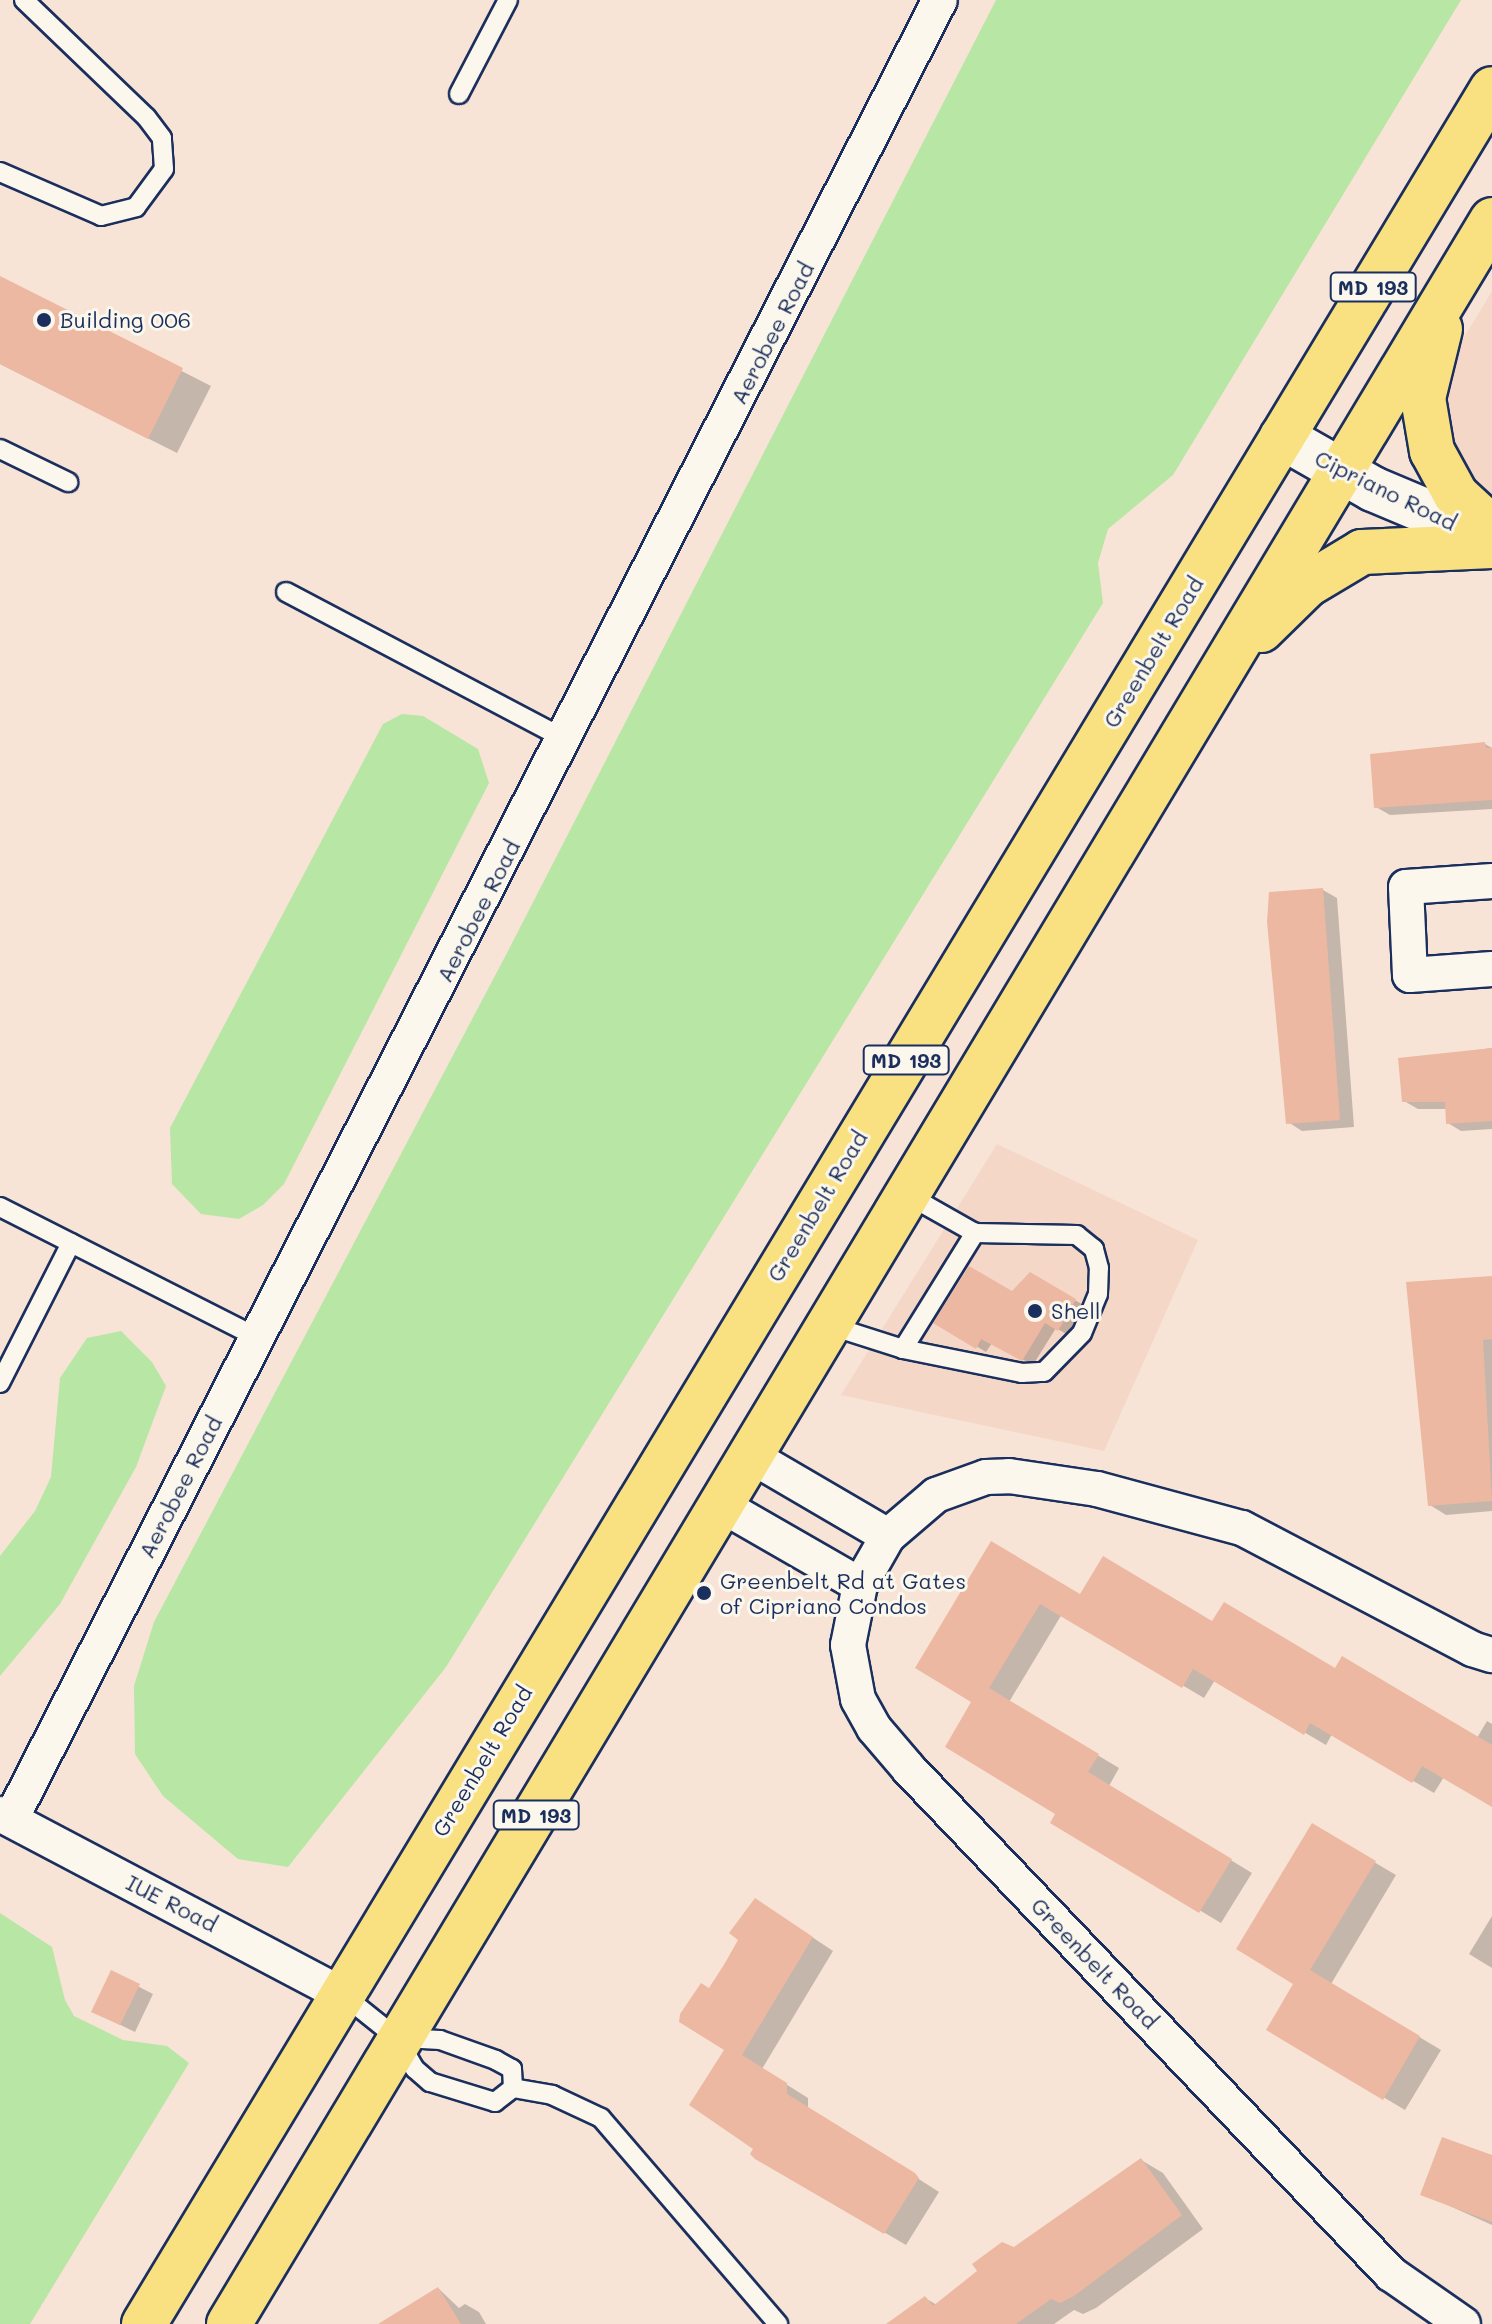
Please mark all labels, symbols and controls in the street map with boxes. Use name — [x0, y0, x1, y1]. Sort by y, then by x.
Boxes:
street label: Aerobee Road — [725, 257, 819, 409]
road number: MD 193 — [1329, 271, 1417, 303]
place label: Building 006 — [60, 307, 191, 333]
marker: Building 006 — [35, 311, 53, 329]
street label: Cipriano Road — [1311, 444, 1461, 536]
street label: Greenbelt Road — [1098, 572, 1208, 732]
street label: Aerobee Road — [431, 835, 525, 987]
road number: MD 193 — [862, 1044, 950, 1076]
street label: Greenbelt Road — [762, 1126, 872, 1286]
place label: Shell — [1051, 1298, 1100, 1324]
marker: Shell — [1026, 1302, 1044, 1320]
street label: Aerobee Road — [133, 1411, 227, 1563]
place label: Greenbelt Rd at Gates of Cipriano Condos — [720, 1567, 966, 1618]
marker: Greenbelt Rd at Gates of Cipriano Condos — [695, 1584, 713, 1602]
street label: Greenbelt Road — [427, 1681, 537, 1841]
road number: MD 193 — [492, 1799, 580, 1831]
street label: IUE Road — [122, 1869, 222, 1937]
street label: Greenbelt Road — [1026, 1892, 1164, 2034]

